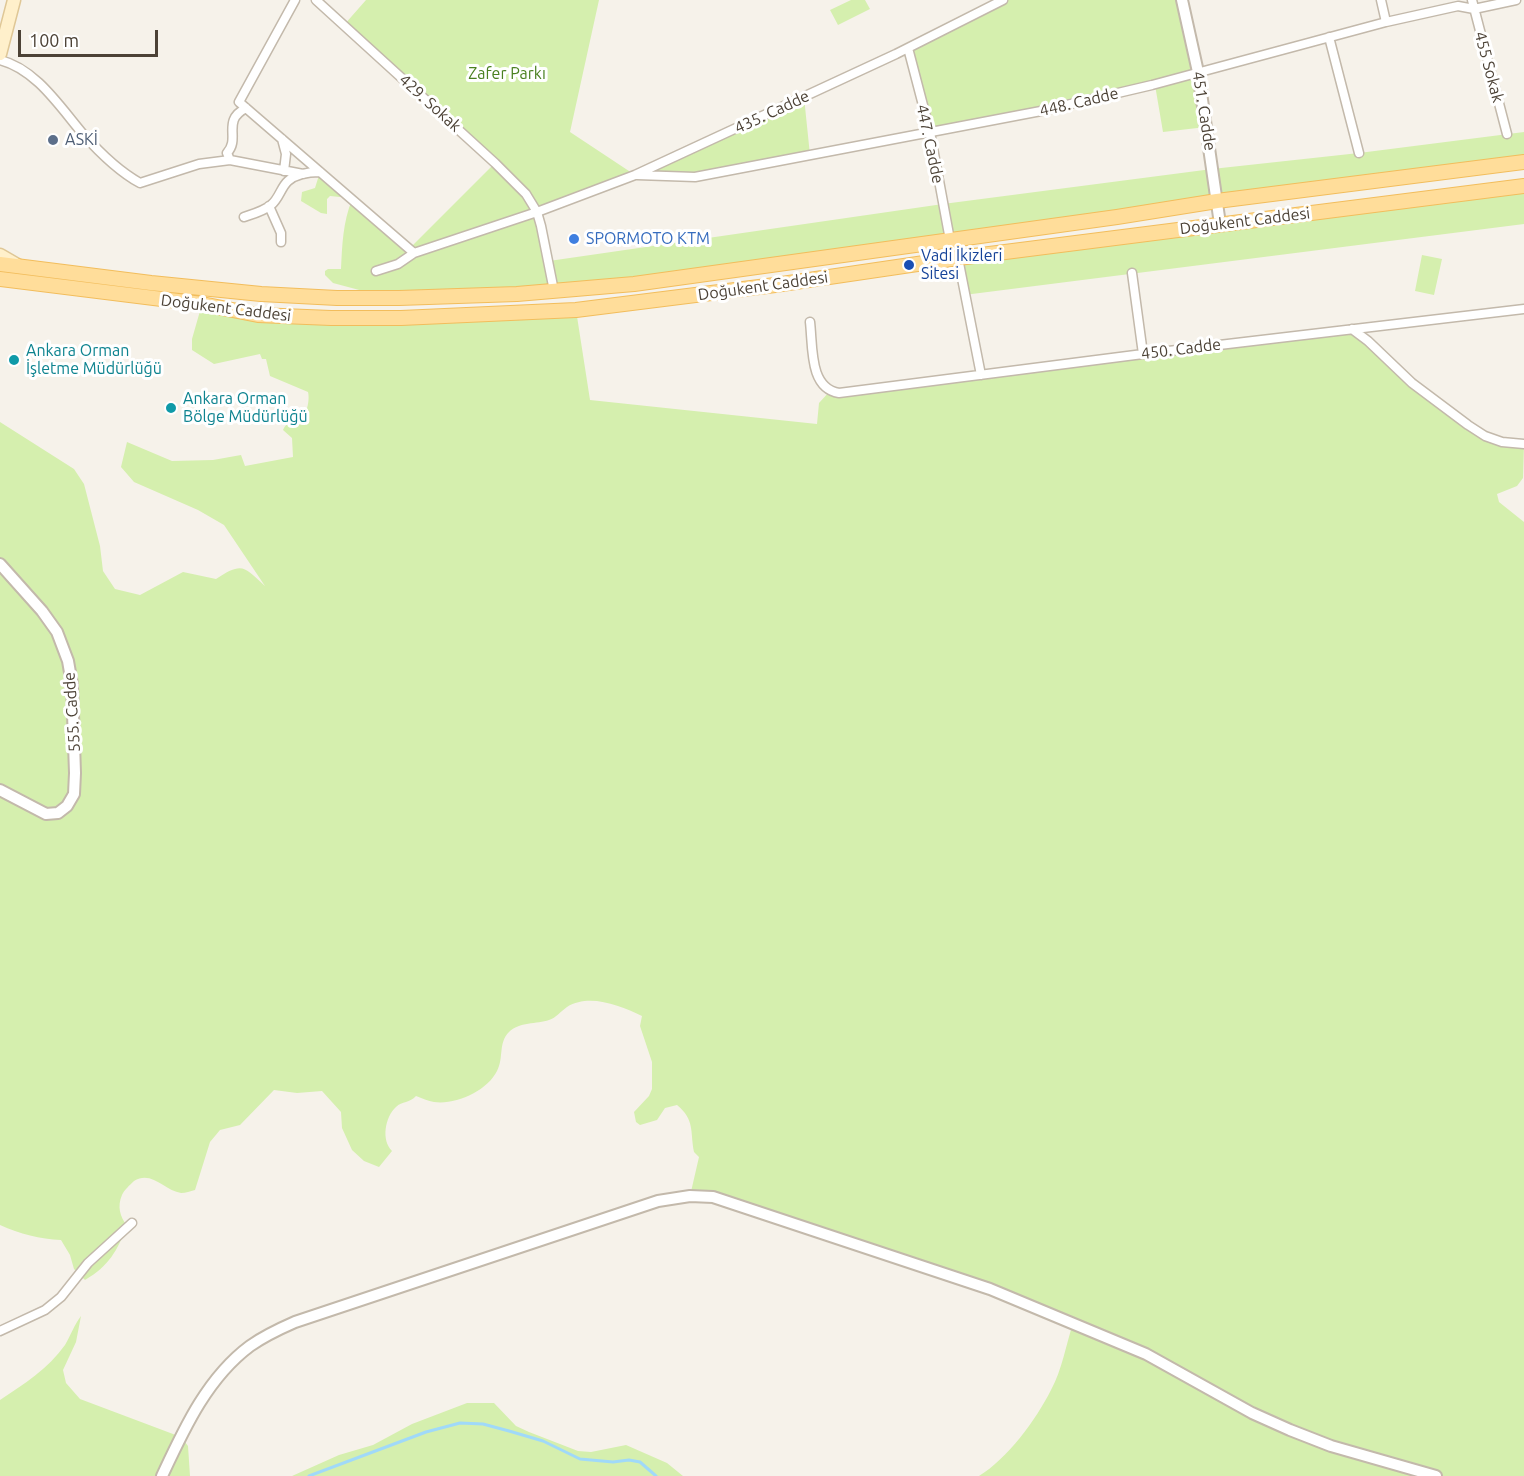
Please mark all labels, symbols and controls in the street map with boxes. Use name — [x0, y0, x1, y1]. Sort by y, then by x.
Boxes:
scale bar — [21, 18, 160, 56]
street label: 455 Sokak — [1470, 29, 1508, 105]
text: 100 m — [29, 30, 79, 50]
park label: Zafer Parkı — [468, 64, 546, 84]
street label: 429. Sokak — [395, 70, 465, 136]
street label: 451. Cadde — [1188, 70, 1220, 152]
street label: 448. Cadde — [1038, 84, 1120, 120]
street label: 435. Cadde — [732, 86, 812, 138]
street label: 447. Cadde — [912, 103, 948, 185]
place label: ASKİ — [65, 130, 98, 150]
marker: ASKİ — [46, 133, 60, 147]
street label: Doğukent Caddesi — [1179, 203, 1311, 239]
place label: SPORMOTO KTM — [586, 229, 710, 249]
marker: SPORMOTO KTM — [567, 232, 581, 246]
place label: Vadi İkizleri Sitesi — [921, 246, 1002, 284]
marker: Vadi İkizleri Sitesi — [902, 258, 916, 272]
street label: Doğukent Caddesi — [697, 267, 829, 305]
street label: Doğukent Caddesi — [160, 290, 292, 326]
street label: 450. Cadde — [1140, 335, 1222, 363]
place label: Ankara Orman İşletme Müdürlüğü — [26, 341, 162, 379]
marker: Ankara Orman İşletme Müdürlüğü — [7, 353, 21, 367]
place label: Ankara Orman Bölge Müdürlüğü — [183, 389, 308, 427]
marker: Ankara Orman Bölge Müdürlüğü — [164, 401, 178, 415]
street label: 555. Cadde — [60, 671, 84, 753]

